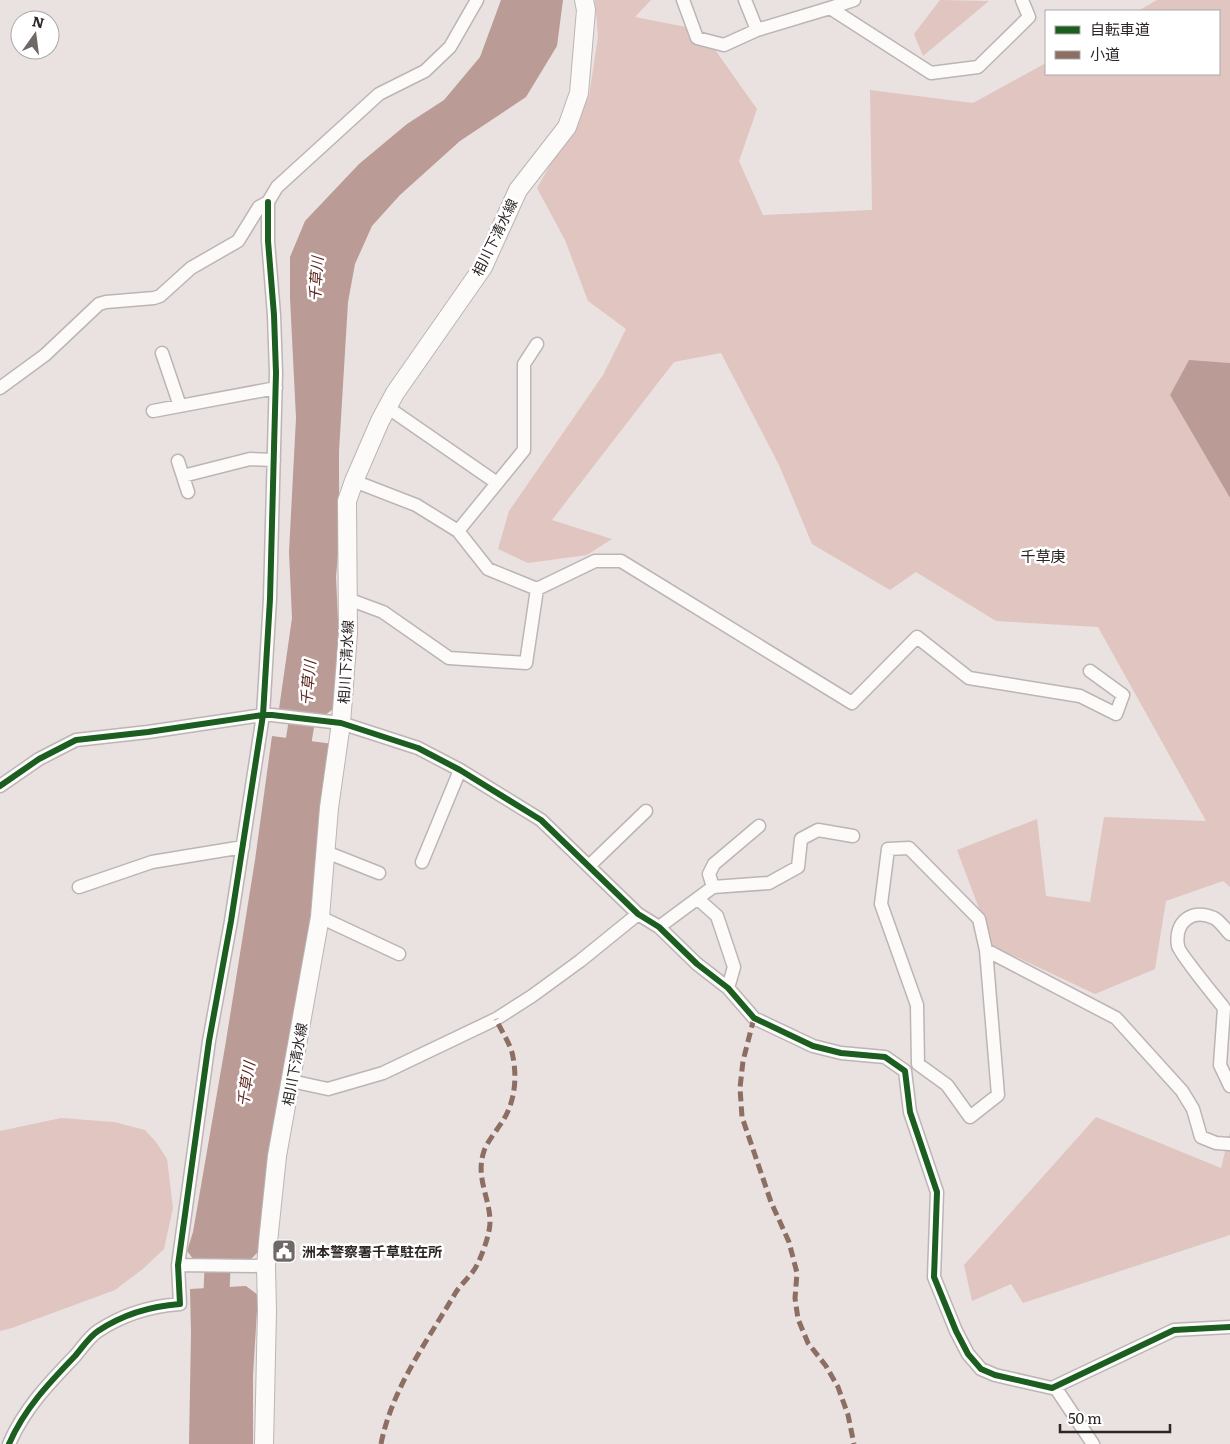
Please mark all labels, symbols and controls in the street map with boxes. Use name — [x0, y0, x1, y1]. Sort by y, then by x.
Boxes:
north arrow — [10, 10, 60, 60]
text: N — [30, 10, 47, 33]
legend — [1045, 10, 1220, 75]
text: 自転車道 — [1090, 17, 1150, 40]
text: 小道 — [1090, 42, 1120, 65]
street label: 相川下清水線 — [467, 195, 521, 279]
water label: 千草川 — [302, 254, 328, 302]
district label: 千草庚 — [1020, 544, 1066, 567]
street label: 相川下清水線 — [333, 620, 357, 704]
water label: 千草川 — [294, 658, 321, 706]
street label: 相川下清水線 — [277, 1021, 311, 1107]
water label: 千草川 — [230, 1058, 260, 1108]
public building icon: 洲本警察署千草駐在所 — [271, 1238, 297, 1264]
place label: 洲本警察署千草駐在所 — [302, 1241, 442, 1261]
scale bar — [1060, 1402, 1170, 1434]
text: 50 m — [1068, 1406, 1102, 1429]

